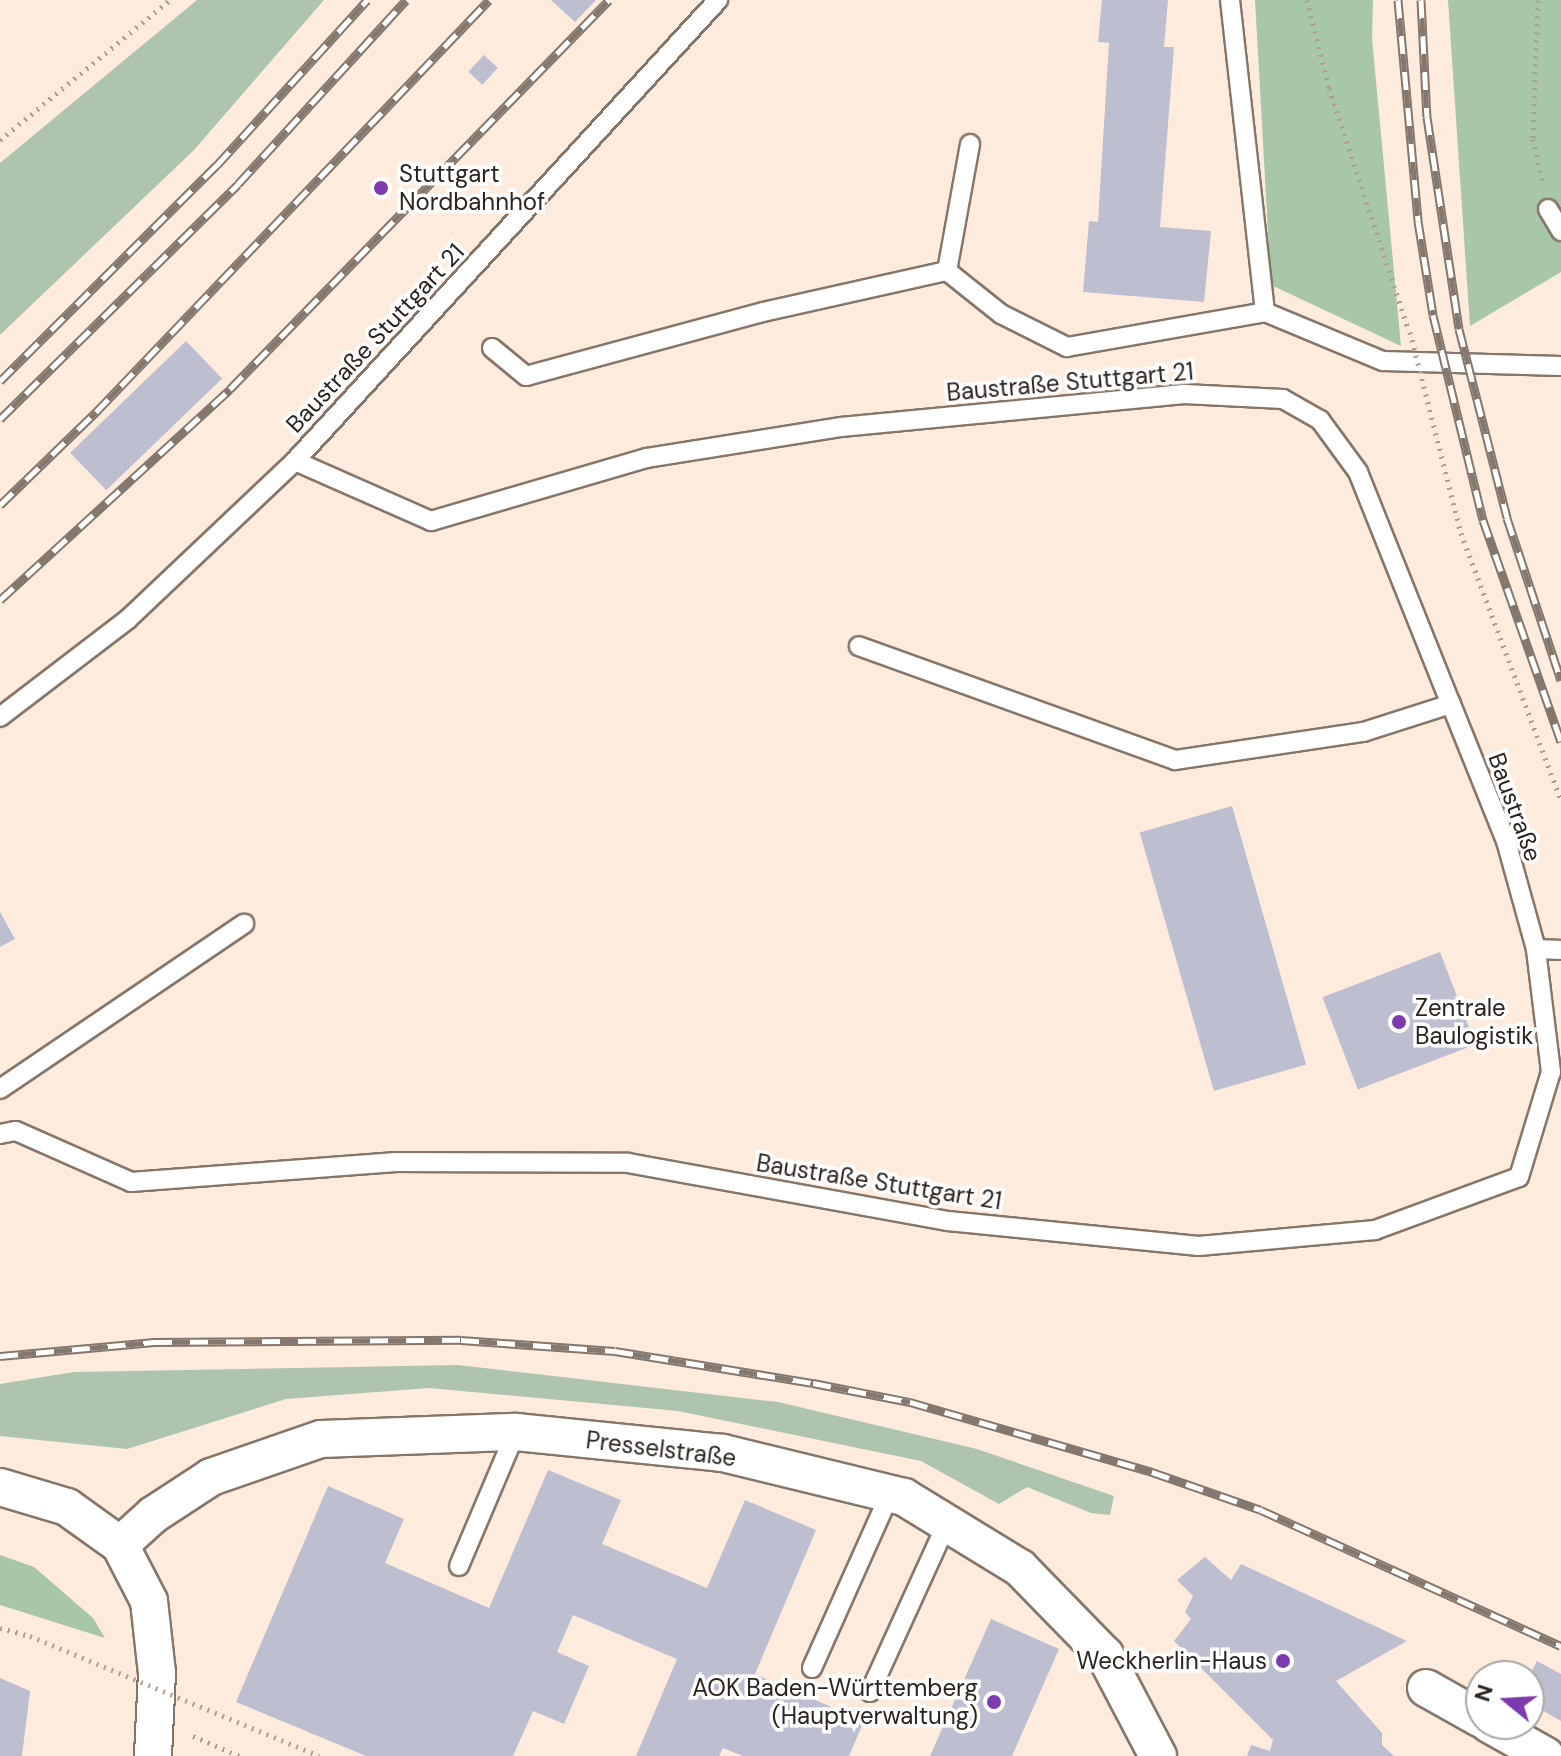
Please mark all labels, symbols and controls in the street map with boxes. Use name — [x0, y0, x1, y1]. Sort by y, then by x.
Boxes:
place label: Stuttgart Nordbahnhof — [399, 160, 545, 216]
marker: Stuttgart Nordbahnhof — [370, 177, 392, 199]
street label: Baustraße Stuttgart 21 — [280, 237, 470, 439]
street label: Baustraße Stuttgart 21 — [945, 357, 1195, 407]
street label: Baustraße — [1482, 749, 1548, 865]
place label: Zentrale Baulogistik — [1415, 994, 1533, 1050]
marker: Zentrale Baulogistik — [1390, 1013, 1408, 1031]
street label: Baustraße Stuttgart 21 — [754, 1148, 1004, 1216]
street label: Presselstraße — [584, 1426, 738, 1472]
place label: Weckherlin-Haus — [1076, 1647, 1267, 1675]
marker: Weckherlin-Haus — [1274, 1652, 1292, 1670]
north arrow — [1465, 1660, 1545, 1740]
place label: AOK Baden-Württemberg (Hauptverwaltung) — [692, 1674, 978, 1730]
text: N — [1467, 1681, 1500, 1705]
marker: AOK Baden-Württemberg (Hauptverwaltung) — [985, 1693, 1003, 1711]

